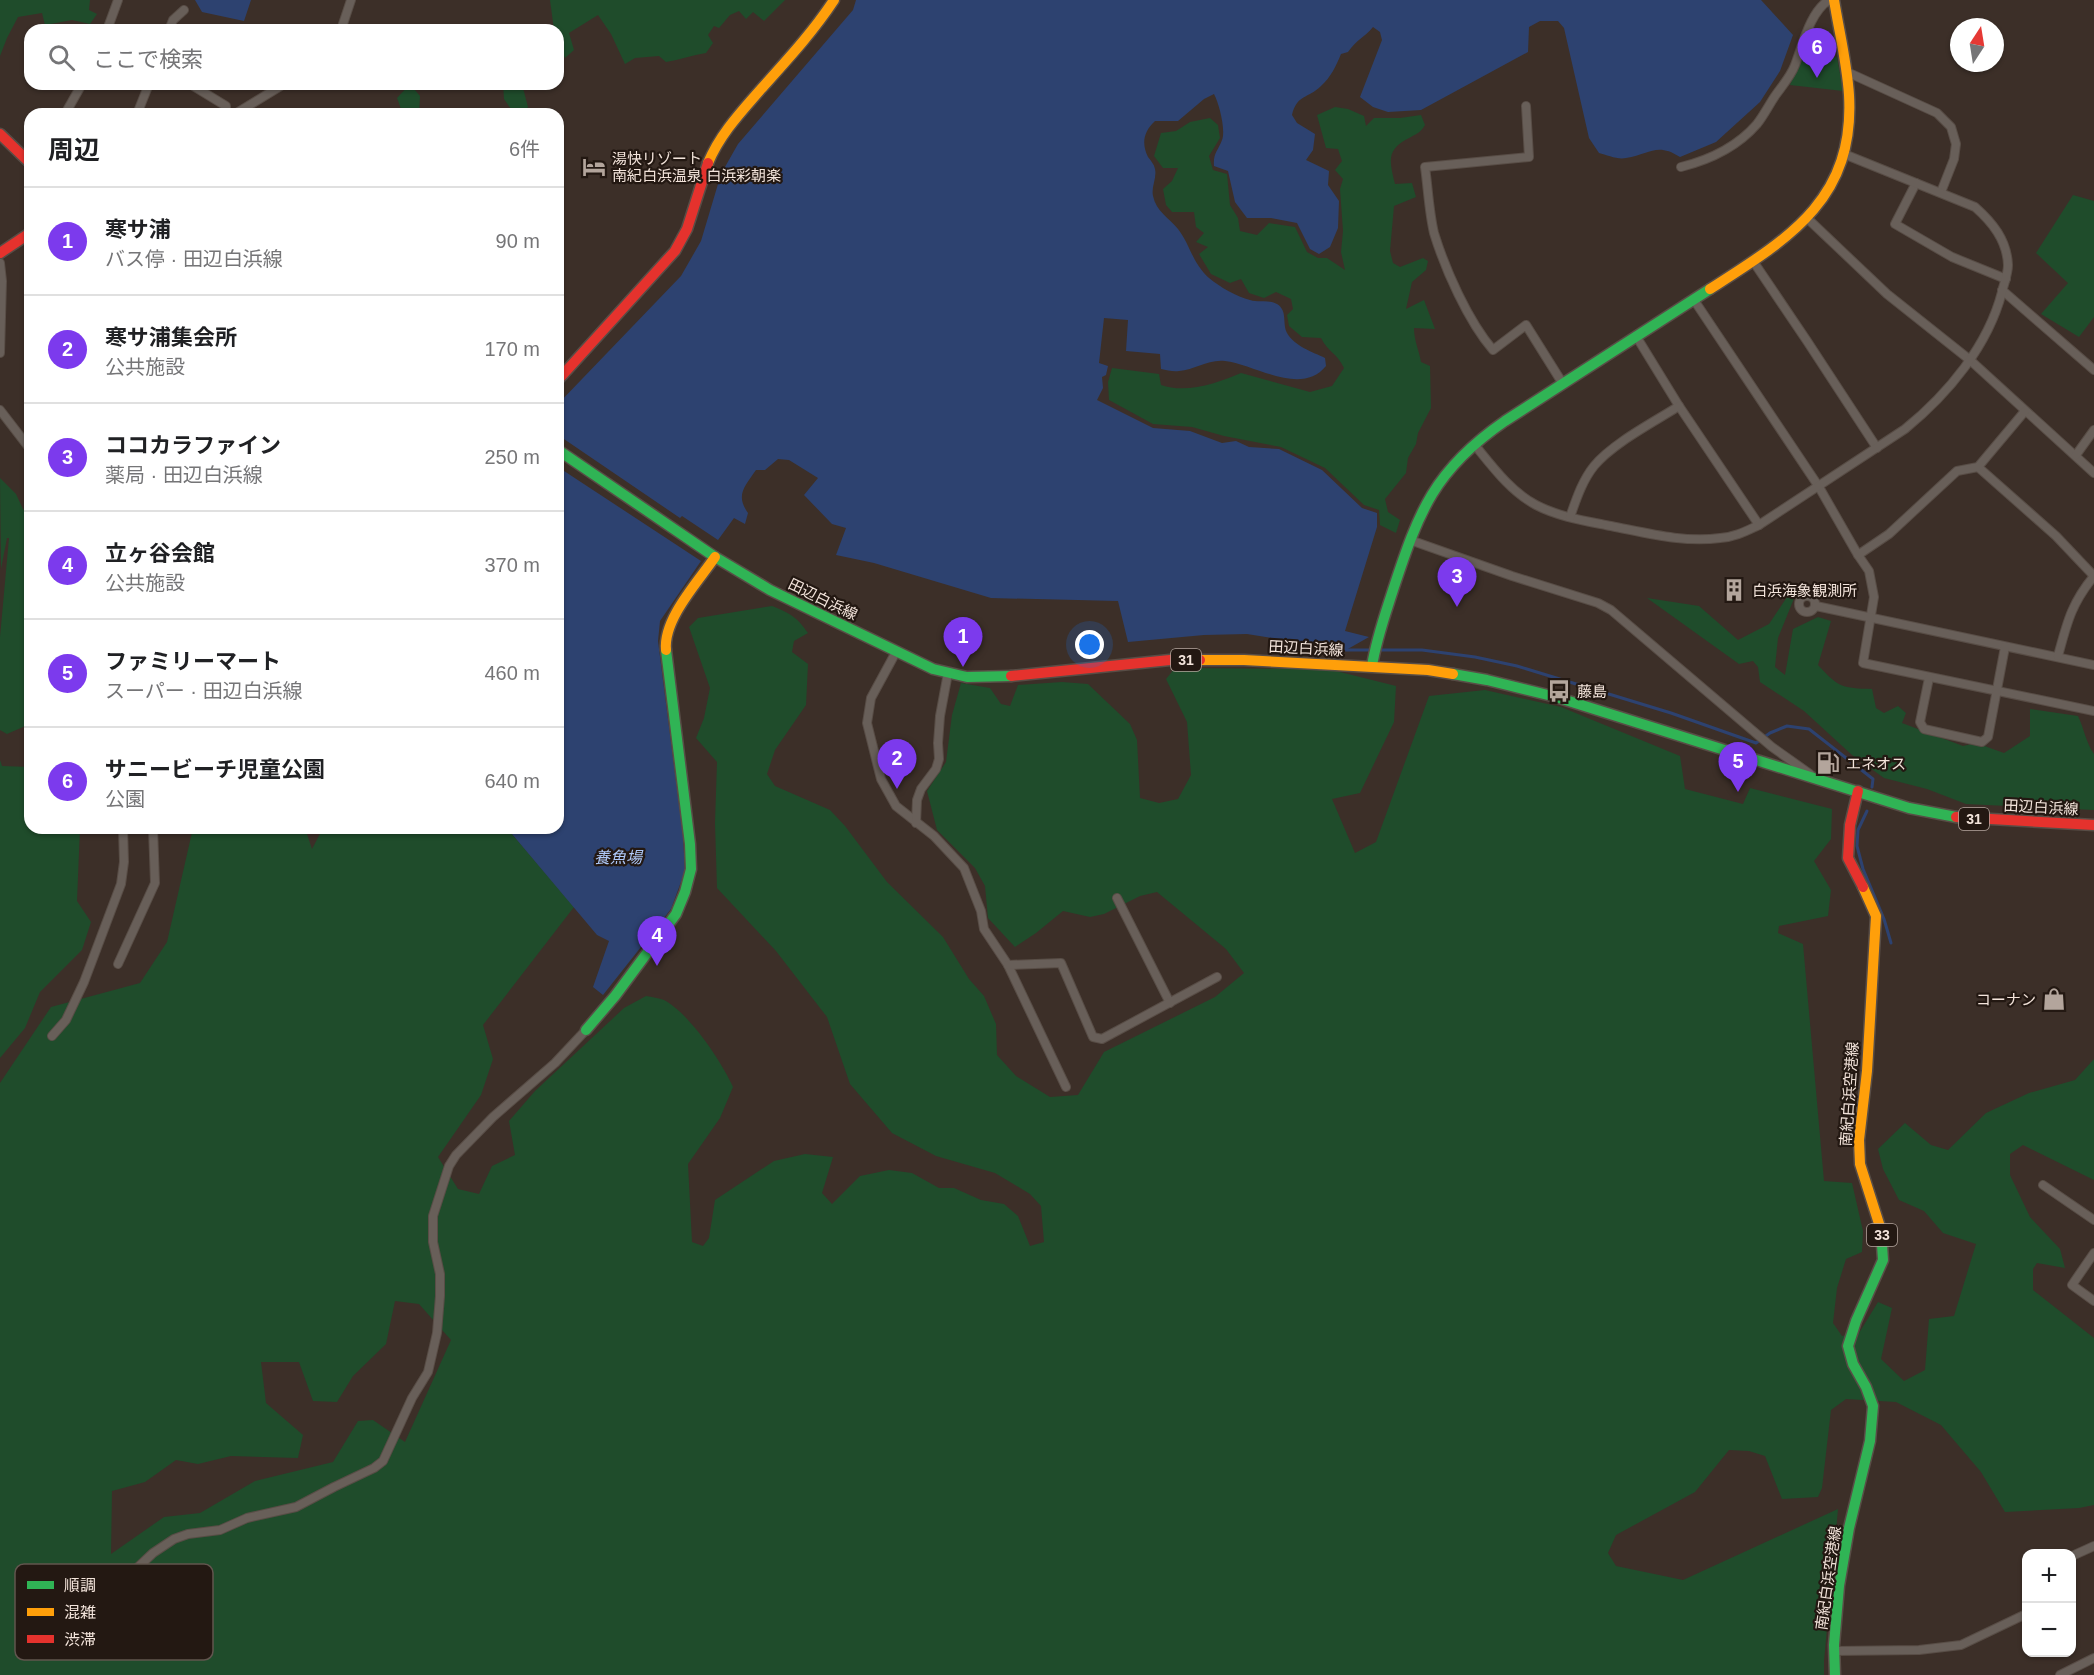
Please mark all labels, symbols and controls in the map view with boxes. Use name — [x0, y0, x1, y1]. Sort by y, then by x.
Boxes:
north arrow — [1950, 18, 2004, 72]
search box — [24, 24, 564, 90]
pin: 6 — [1798, 28, 1836, 78]
icon: search — [45, 41, 78, 74]
text: ここで検索 — [93, 47, 203, 72]
text: 周辺 — [48, 135, 100, 165]
text: 6件 — [509, 138, 540, 160]
place label: 湯快リゾート 南紀白浜温泉 白浜彩朝楽 — [612, 150, 781, 184]
hotel icon: 湯快リゾート 南紀白浜温泉 白浜彩朝楽 — [581, 154, 607, 180]
text: 寒サ浦 — [105, 217, 171, 242]
text: 1 — [62, 230, 73, 252]
text: 90 m — [496, 230, 540, 252]
text: バス停 · 田辺白浜線 — [105, 248, 283, 270]
text: 寒サ浦集会所 — [105, 325, 237, 350]
text: 2 — [62, 338, 73, 360]
text: 170 m — [484, 338, 540, 360]
text: 公共施設 — [105, 356, 185, 378]
text: ココカラファイン — [105, 433, 281, 458]
text: 3 — [62, 446, 73, 468]
text: 250 m — [484, 446, 540, 468]
text: 薬局 · 田辺白浜線 — [105, 464, 263, 486]
text: 立ヶ谷会館 — [105, 541, 215, 566]
text: 4 — [62, 554, 73, 576]
text: 370 m — [484, 554, 540, 576]
pin: 3 — [1438, 558, 1476, 607]
text: 公共施設 — [105, 572, 185, 594]
street label: 田辺白浜線 — [786, 575, 860, 623]
building icon: 白浜海象観測所 — [1721, 577, 1747, 603]
place label: 白浜海象観測所 — [1752, 582, 1857, 599]
pin: 1 — [944, 618, 982, 667]
your location — [1075, 630, 1104, 659]
street label: 田辺白浜線 — [1268, 638, 1344, 658]
text: ファミリーマート — [105, 649, 281, 674]
road number: 31 — [1171, 649, 1201, 671]
text: 5 — [62, 662, 73, 684]
text: 460 m — [484, 662, 540, 684]
bus stop icon: 藤島 — [1546, 678, 1572, 704]
text: スーパー · 田辺白浜線 — [105, 680, 303, 702]
place label: 藤島 — [1577, 683, 1607, 700]
pin: 2 — [878, 740, 916, 789]
pin: 5 — [1718, 742, 1758, 792]
fuel station icon: エネオス — [1815, 750, 1841, 776]
place label: エネオス — [1846, 755, 1906, 772]
text: サニービーチ児童公園 — [105, 757, 325, 782]
text: 6 — [62, 770, 73, 792]
text: 640 m — [484, 770, 540, 792]
text: 公園 — [105, 788, 145, 810]
street label: 田辺白浜線 — [2003, 797, 2079, 817]
road number: 31 — [1959, 808, 1989, 830]
water label: 養魚場 — [594, 849, 644, 866]
pin: 4 — [638, 916, 676, 966]
shop icon: コーナン — [2041, 986, 2067, 1012]
place label: コーナン — [1976, 991, 2036, 1008]
street label: 南紀白浜空港線 — [1837, 1041, 1861, 1147]
road number: 33 — [1867, 1224, 1897, 1246]
street label: 南紀白浜空港線 — [1812, 1525, 1844, 1631]
map controls — [2022, 1549, 2076, 1657]
button: + — [2022, 1549, 2076, 1603]
legend — [15, 1564, 213, 1660]
text: 順調 — [64, 1577, 96, 1594]
button: − — [2022, 1603, 2076, 1657]
text: 混雑 — [64, 1604, 96, 1621]
text: 渋滞 — [64, 1631, 96, 1648]

